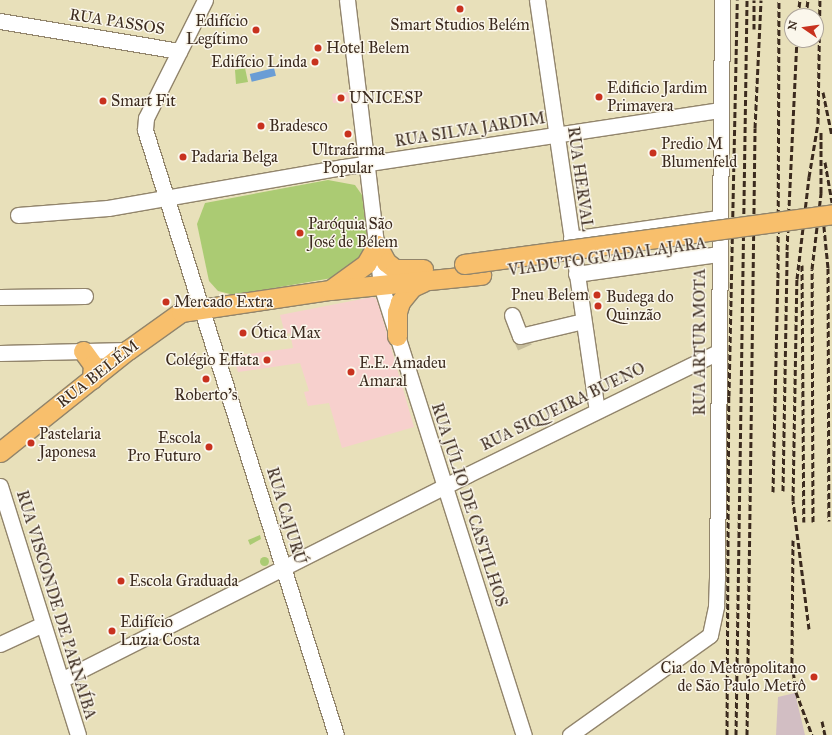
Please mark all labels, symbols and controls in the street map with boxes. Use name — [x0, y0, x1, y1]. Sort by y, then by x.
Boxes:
marker: Smart Studios Belém — [455, 4, 465, 14]
street label: RUA PASSOS — [68, 5, 166, 39]
north arrow — [784, 8, 824, 48]
place label: Edifício Legítimo — [186, 11, 248, 49]
place label: Smart Studios Belém — [390, 15, 530, 35]
text: N — [785, 19, 800, 31]
marker: Edifício Legítimo — [251, 25, 261, 35]
place label: Hotel Belem — [326, 38, 410, 58]
marker: Hotel Belem — [313, 43, 323, 53]
place label: Edifício Linda — [211, 52, 307, 72]
marker: Edifício Linda — [310, 57, 320, 67]
place label: Edificio Jardim Primavera — [607, 78, 708, 116]
place label: UNICESP — [349, 88, 423, 108]
place label: Smart Fit — [111, 91, 176, 111]
marker: Edificio Jardim Primavera — [594, 92, 604, 102]
marker: UNICESP — [336, 93, 346, 103]
marker: Smart Fit — [98, 96, 108, 106]
street label: RUA SILVA JARDIM — [393, 109, 547, 151]
place label: Bradesco — [269, 116, 328, 136]
marker: Bradesco — [256, 121, 266, 131]
street label: RUA HERVAL — [563, 125, 597, 233]
marker: Ultrafarma Popular — [343, 129, 353, 139]
place label: Predio M Blumenfeld — [661, 134, 737, 172]
place label: Ultrafarma Popular — [311, 140, 385, 178]
place label: Padaria Belga — [191, 147, 278, 167]
marker: Predio M Blumenfeld — [648, 148, 658, 158]
marker: Padaria Belga — [178, 152, 188, 162]
place label: Paróquia São José de Bélem — [308, 214, 398, 252]
marker: Paróquia São José de Bélem — [295, 228, 305, 238]
street label: VIADUTO GUADALAJARA — [507, 234, 707, 280]
street label: RUA ARTUR MOTA — [690, 268, 710, 416]
place label: Pneu Belem — [511, 285, 589, 305]
place label: Budega do Quinzão — [606, 287, 674, 325]
marker: Pneu Belem — [592, 290, 602, 300]
place label: Mercado Extra — [174, 292, 273, 312]
marker: Mercado Extra — [161, 297, 171, 307]
marker: Budega do Quinzão — [593, 301, 603, 311]
place label: Ótica Max — [251, 323, 321, 343]
marker: Ótica Max — [238, 328, 248, 338]
street label: RUA BELÉM — [53, 336, 143, 412]
place label: Colégio Effata — [165, 350, 259, 370]
place label: E.E. Amadeu Amaral — [359, 353, 446, 391]
marker: Colégio Effata — [262, 355, 272, 365]
street label: RUA SIQUEIRA BUENO — [478, 359, 648, 455]
marker: E.E. Amadeu Amaral — [346, 367, 356, 377]
marker: Roberto's — [201, 374, 211, 384]
place label: Roberto's — [174, 385, 238, 405]
street label: RUA JÚLIO DE CASTILHOS — [427, 401, 511, 609]
place label: Pastelaria Japonesa — [39, 424, 101, 462]
place label: Escola Pro Futuro — [127, 428, 201, 466]
marker: Pastelaria Japonesa — [26, 438, 36, 448]
marker: Escola Pro Futuro — [204, 442, 214, 452]
street label: RUA CAJURÚ — [262, 465, 310, 567]
street label: RUA VISCONDE DE PARNAÍBA — [12, 488, 100, 722]
place label: Escola Graduada — [129, 571, 238, 591]
marker: Escola Graduada — [116, 576, 126, 586]
place label: Edifício Luzia Costa — [120, 612, 200, 650]
marker: Edifício Luzia Costa — [107, 626, 117, 636]
place label: Cia. do Metropolitano de São Paulo Metrô — [660, 658, 806, 696]
marker: Cia. do Metropolitano de São Paulo Metrô — [809, 672, 819, 682]

